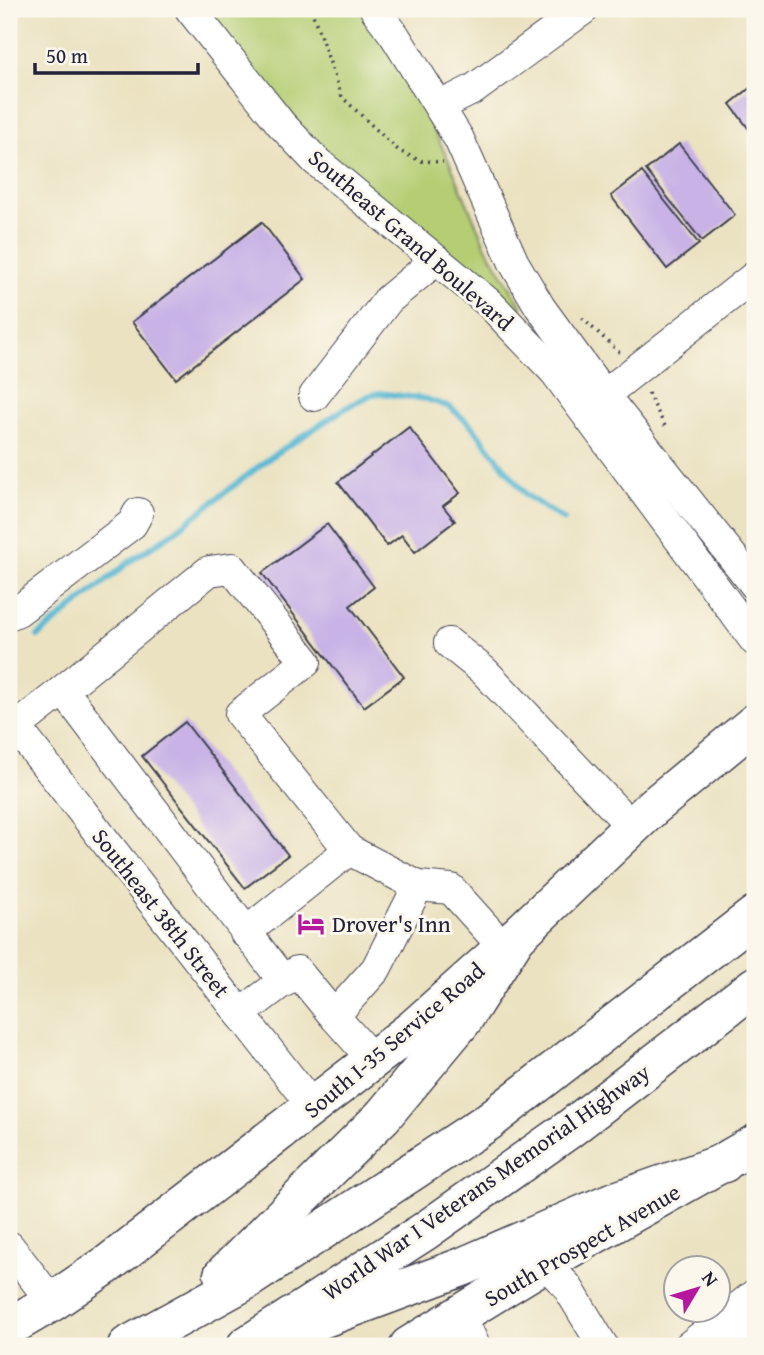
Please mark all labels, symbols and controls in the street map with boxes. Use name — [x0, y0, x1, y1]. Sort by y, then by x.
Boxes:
scale bar — [35, 32, 198, 76]
text: 50 m — [46, 40, 88, 71]
street label: Southeast Grand Boulevard — [302, 141, 522, 339]
street label: Southeast 38th Street — [85, 821, 238, 1004]
place label: Drover's Inn — [332, 907, 451, 940]
hotel icon: Drover's Inn — [296, 909, 326, 939]
street label: South I-35 Service Road — [296, 953, 492, 1125]
street label: World War I Veterans Memorial Highway — [315, 1055, 657, 1308]
street label: South Prospect Avenue — [478, 1175, 686, 1314]
north arrow — [662, 1254, 732, 1324]
text: N — [695, 1265, 726, 1292]

